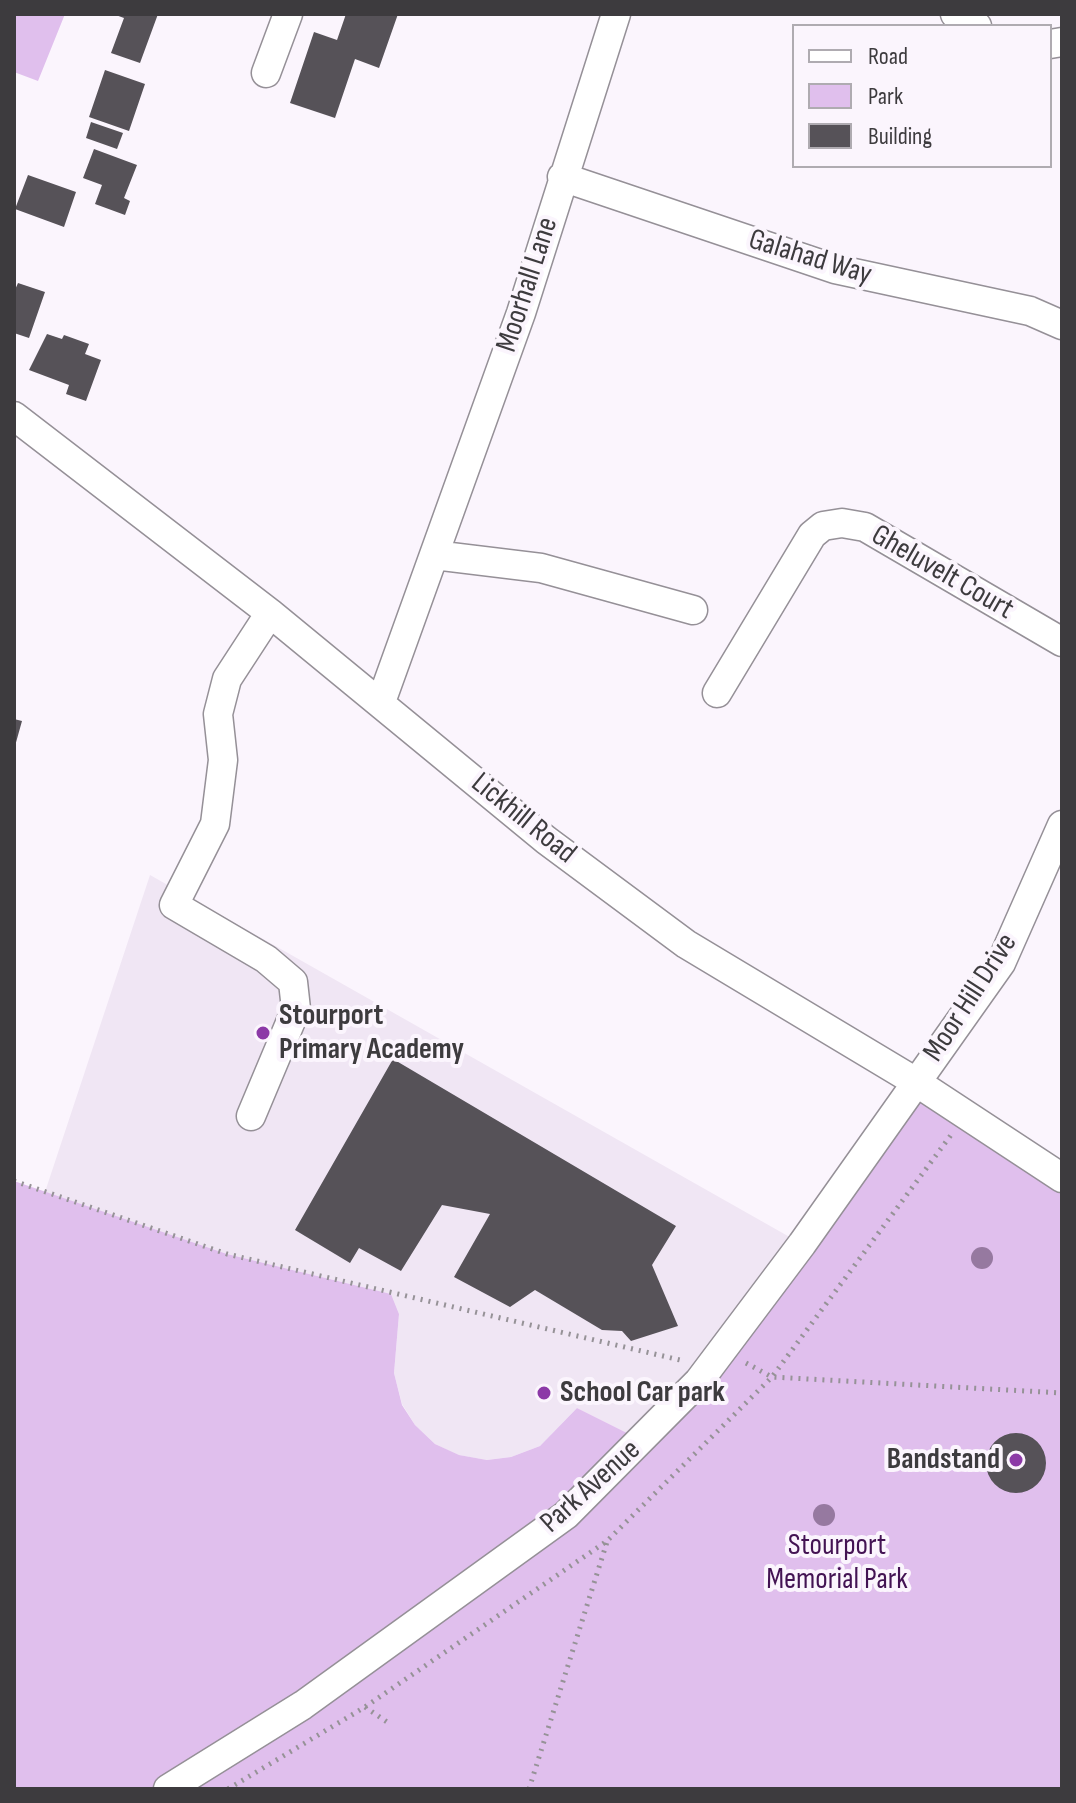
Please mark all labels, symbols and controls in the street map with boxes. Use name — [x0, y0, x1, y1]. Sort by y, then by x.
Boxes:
legend — [792, 24, 1052, 168]
text: Road — [868, 42, 908, 71]
text: Park — [868, 82, 903, 111]
text: Building — [868, 122, 932, 151]
street label: Moorhall Lane — [489, 213, 567, 357]
street label: Galahad Way — [744, 222, 876, 294]
street label: Gheluvelt Court — [864, 518, 1020, 628]
street label: Lickhill Road — [463, 766, 583, 872]
street label: Moor Hill Drive — [916, 927, 1026, 1069]
place label: Stourport Primary Academy — [279, 998, 464, 1068]
marker: Stourport Primary Academy — [254, 1024, 272, 1042]
place label: School Car park — [560, 1375, 725, 1411]
marker: School Car park — [535, 1384, 553, 1402]
street label: Park Avenue — [534, 1433, 648, 1541]
place label: Bandstand — [887, 1442, 1000, 1478]
marker: Bandstand — [1007, 1451, 1025, 1469]
park label: Stourport Memorial Park — [766, 1528, 908, 1598]

